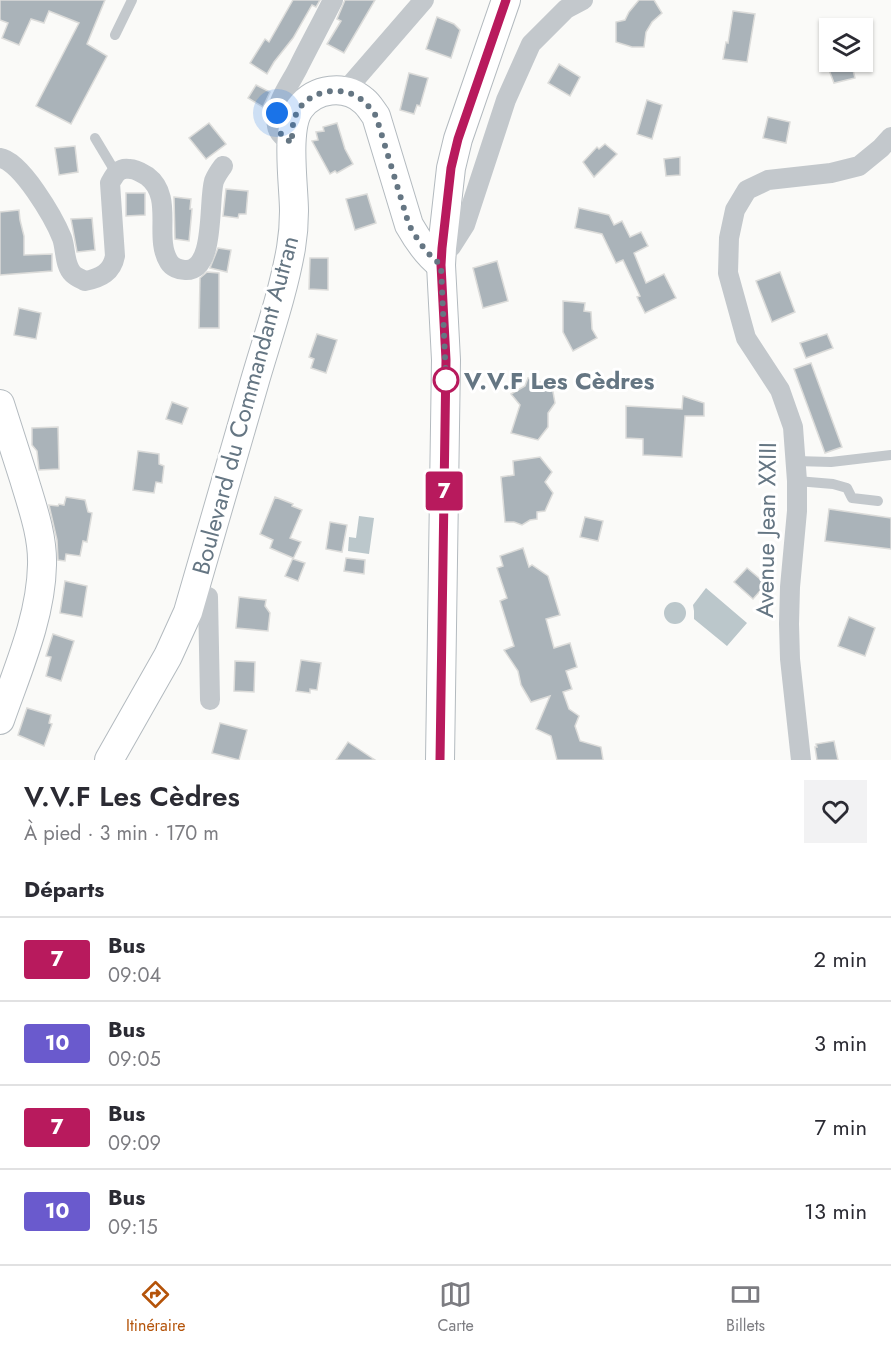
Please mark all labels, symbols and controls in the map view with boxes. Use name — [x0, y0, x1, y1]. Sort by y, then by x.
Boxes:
map controls — [819, 18, 873, 72]
button: layers — [819, 18, 873, 72]
your location — [262, 98, 292, 128]
street label: Boulevard du Commandant Autran — [183, 232, 307, 578]
place label: V.V.F Les Cèdres — [463, 363, 655, 398]
marker: V.V.F Les Cèdres — [433, 367, 459, 393]
street label: Avenue Jean XXIII — [747, 442, 785, 618]
line badge: 7 — [424, 472, 464, 510]
text: 7 — [438, 476, 450, 506]
text: V.V.F Les Cèdres — [24, 776, 240, 817]
button: heart — [804, 780, 867, 843]
text: À pied · 3 min · 170 m — [24, 819, 219, 848]
text: Départs — [24, 873, 104, 905]
text: Bus — [108, 929, 145, 961]
text: 2 min — [813, 943, 867, 975]
text: 7 — [51, 944, 63, 974]
text: 09:04 — [108, 961, 161, 990]
text: Bus — [108, 1013, 145, 1045]
text: 3 min — [814, 1027, 867, 1059]
text: 10 — [45, 1028, 69, 1058]
text: 09:05 — [108, 1045, 161, 1074]
text: Bus — [108, 1097, 145, 1129]
text: 7 min — [814, 1111, 867, 1143]
text: 7 — [51, 1112, 63, 1142]
text: 09:09 — [108, 1129, 161, 1158]
text: Bus — [108, 1181, 145, 1213]
text: 13 min — [804, 1195, 867, 1227]
text: 10 — [45, 1196, 69, 1226]
text: 09:15 — [108, 1213, 158, 1242]
tab: Itinéraire — [126, 1278, 185, 1337]
tab: Carte — [438, 1278, 474, 1337]
tab: Billets — [726, 1278, 765, 1337]

